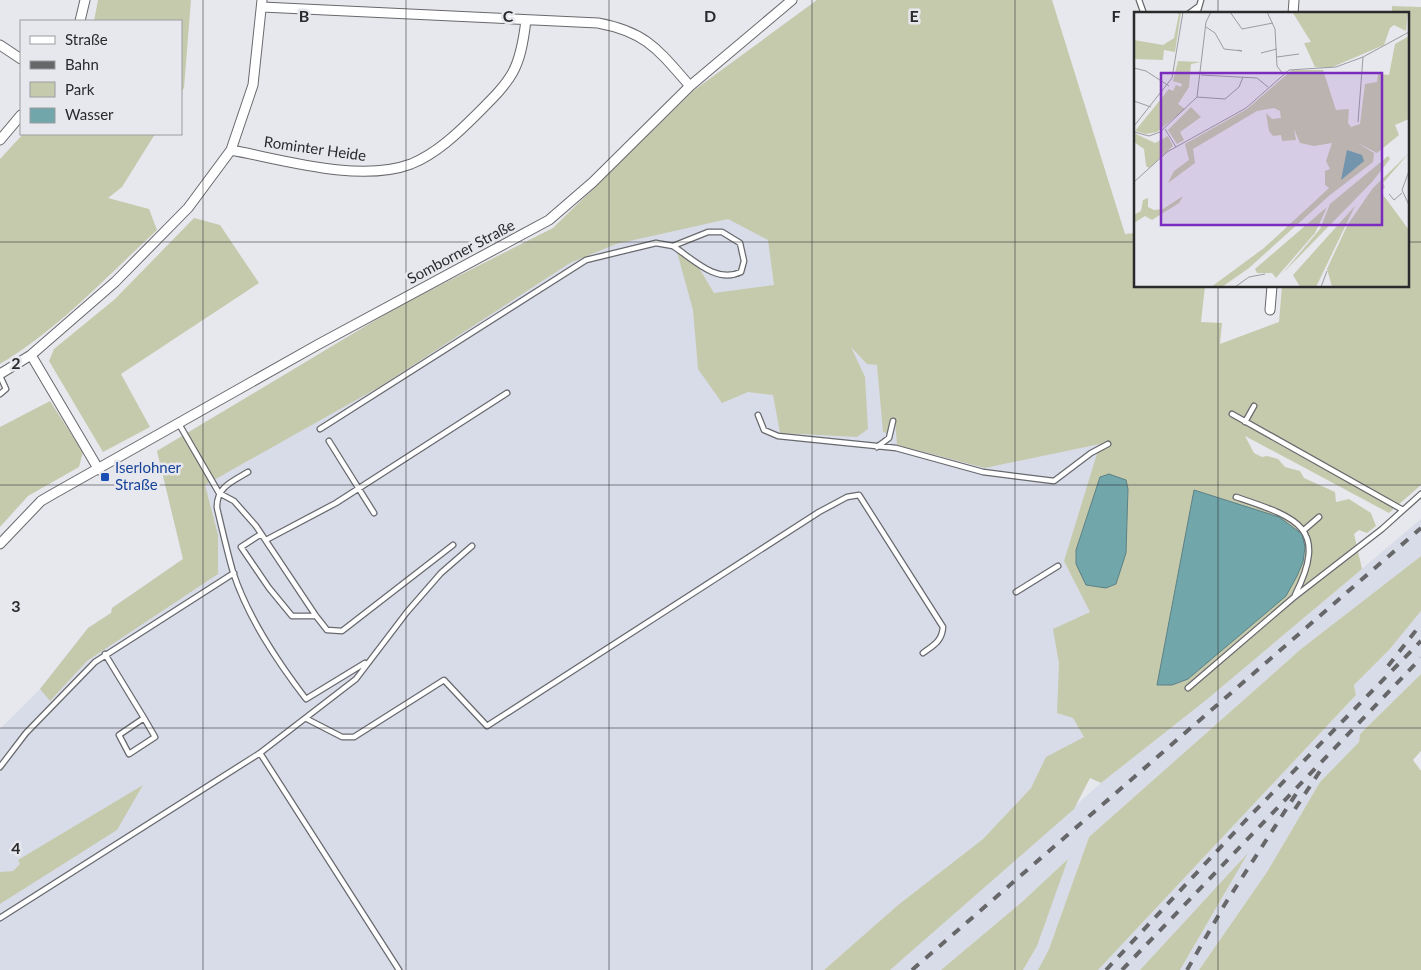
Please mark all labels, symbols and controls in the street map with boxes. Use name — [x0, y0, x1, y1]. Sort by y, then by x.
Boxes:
text: B — [299, 6, 309, 25]
text: C — [503, 6, 514, 25]
text: D — [704, 6, 716, 25]
text: E — [909, 6, 919, 25]
text: F — [1111, 6, 1121, 25]
inset map — [1134, 12, 1408, 288]
legend — [20, 20, 182, 135]
text: Straße — [65, 30, 108, 48]
text: Bahn — [65, 55, 99, 73]
text: Park — [65, 80, 95, 98]
text: Wasser — [65, 105, 114, 123]
street label: Rominter Heide — [263, 132, 367, 164]
street label: Somborner Straße — [404, 215, 517, 287]
text: 2 — [11, 353, 21, 372]
place label: Iserlohner Straße — [115, 458, 182, 493]
marker: Iserlohner Straße — [99, 471, 111, 483]
text: 3 — [11, 596, 21, 615]
text: 4 — [11, 838, 21, 857]

